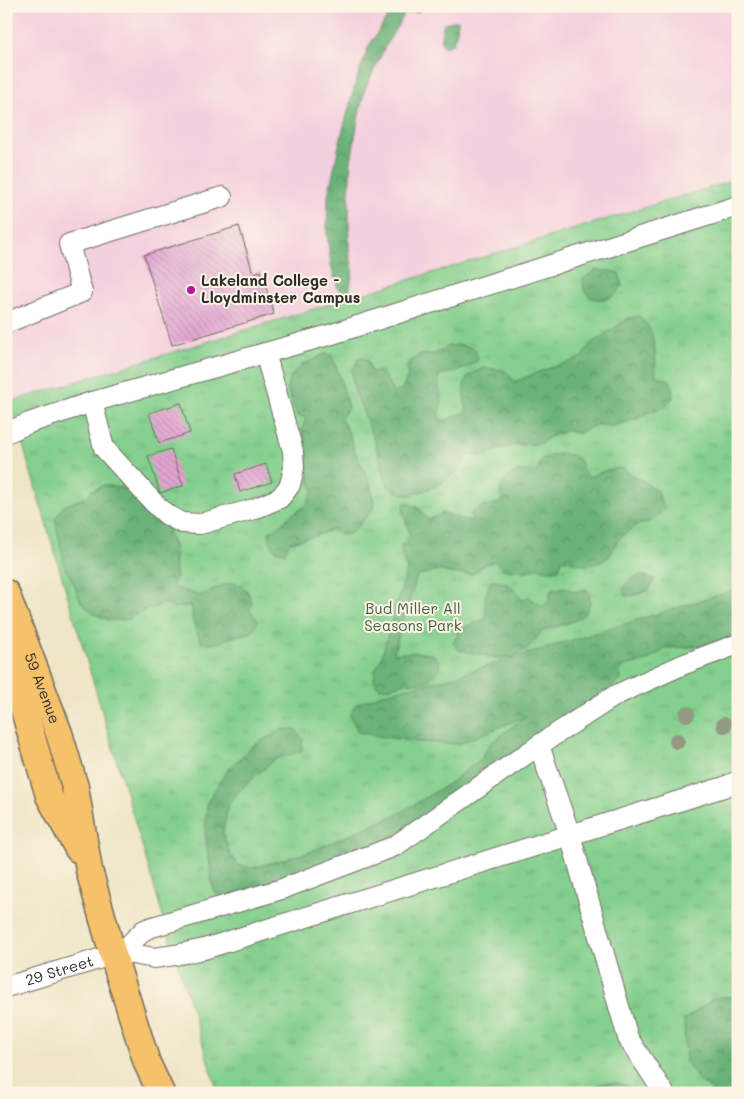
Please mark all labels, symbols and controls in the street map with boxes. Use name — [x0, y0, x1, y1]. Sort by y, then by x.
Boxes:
place label: Lakeland College - Lloydminster Campus — [201, 270, 360, 307]
marker: Lakeland College - Lloydminster Campus — [185, 284, 197, 296]
park label: Bud Miller All Seasons Park — [364, 598, 462, 635]
street label: 59 Avenue — [21, 650, 66, 726]
street label: 29 Street — [23, 950, 96, 990]

